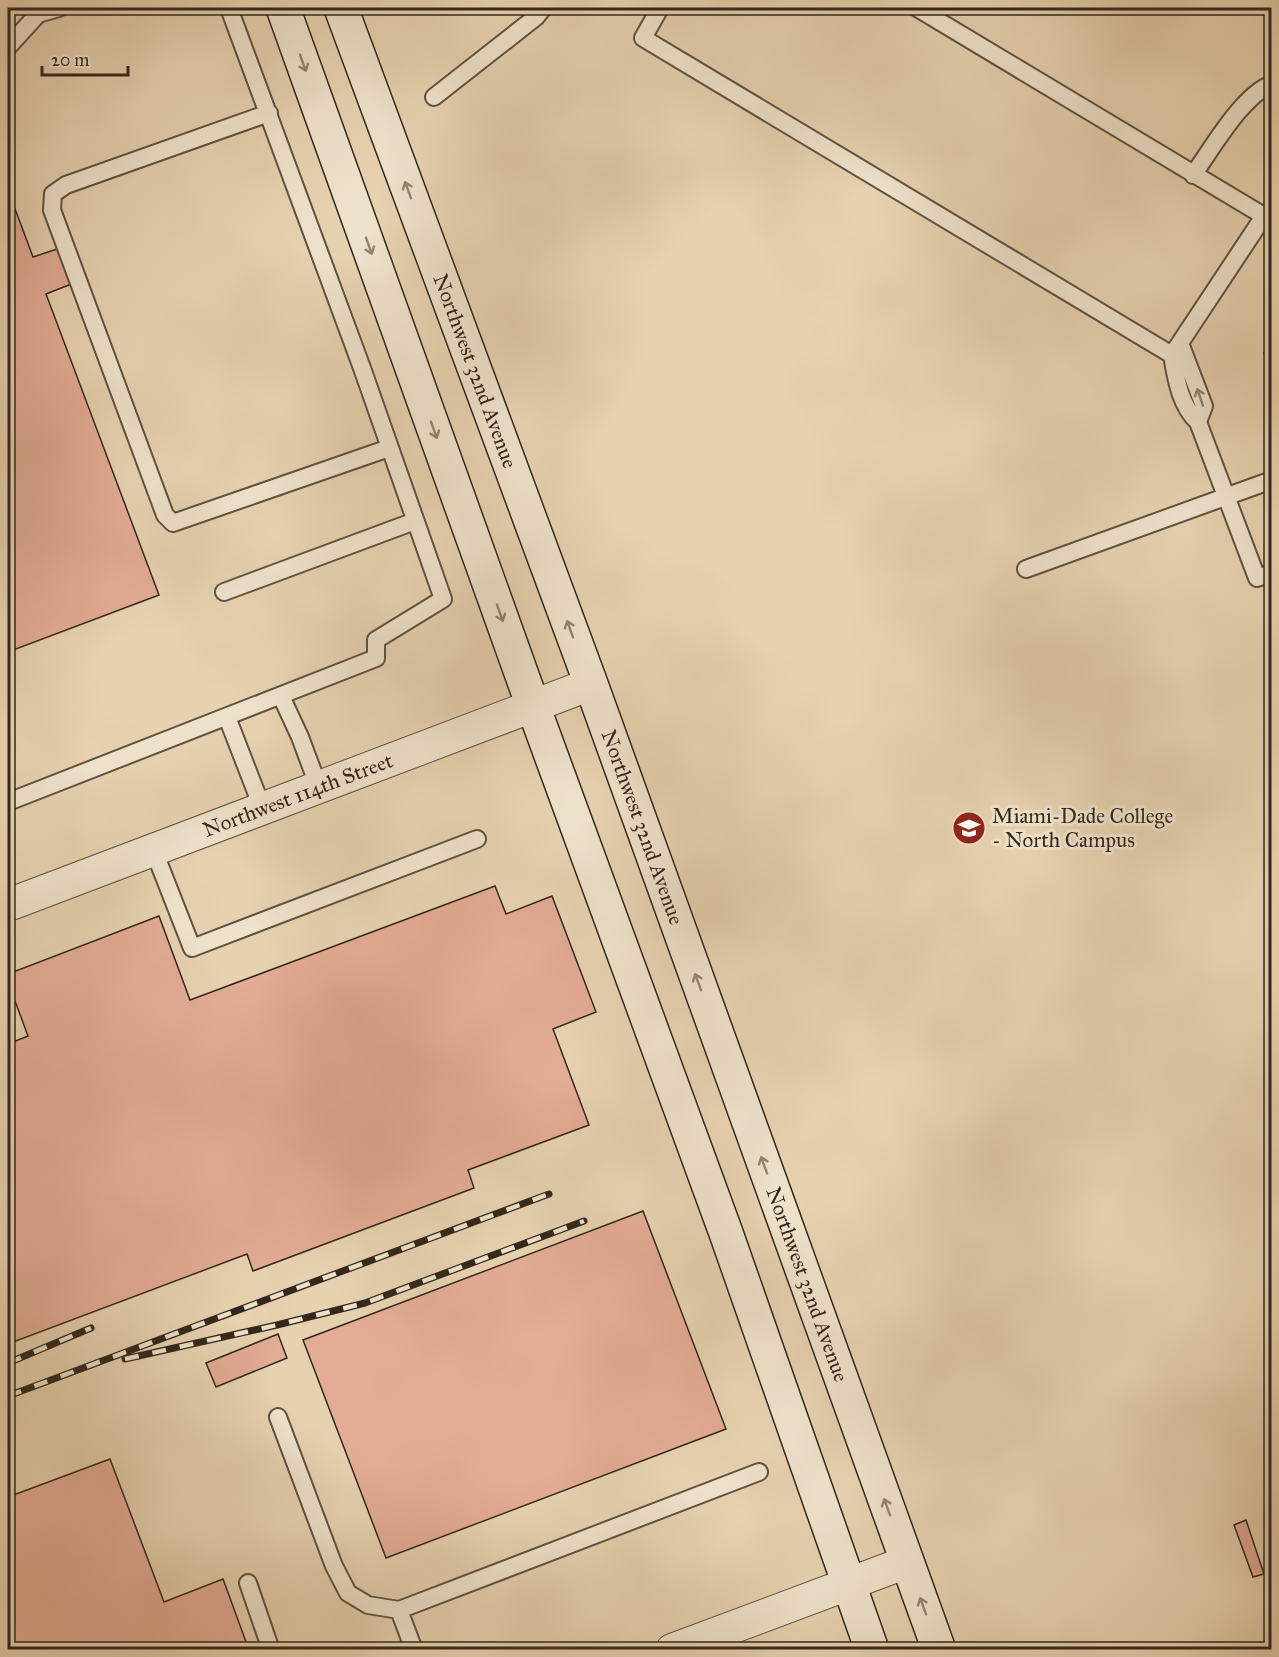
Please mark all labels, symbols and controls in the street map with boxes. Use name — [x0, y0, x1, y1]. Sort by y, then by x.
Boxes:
scale bar — [42, 39, 128, 77]
text: 20 m — [51, 49, 89, 71]
one-way arrow — [299, 53, 310, 71]
one-way arrow — [402, 181, 413, 200]
one-way arrow — [364, 236, 375, 255]
street label: Northwest 32nd Avenue — [427, 270, 523, 472]
one-way arrow — [1194, 388, 1205, 407]
one-way arrow — [430, 420, 441, 439]
one-way arrow — [496, 603, 507, 622]
one-way arrow — [564, 621, 575, 639]
street label: Northwest 32nd Avenue — [596, 726, 690, 928]
street label: Northwest 114th Street — [199, 747, 397, 843]
place label: Miami-Dade College - North Campus — [992, 803, 1173, 853]
school or university icon: Miami-Dade College - North Campus — [951, 810, 987, 846]
one-way arrow — [692, 973, 703, 992]
one-way arrow — [758, 1156, 769, 1175]
street label: Northwest 32nd Avenue — [760, 1184, 854, 1386]
one-way arrow — [881, 1498, 892, 1517]
one-way arrow — [917, 1597, 928, 1615]

